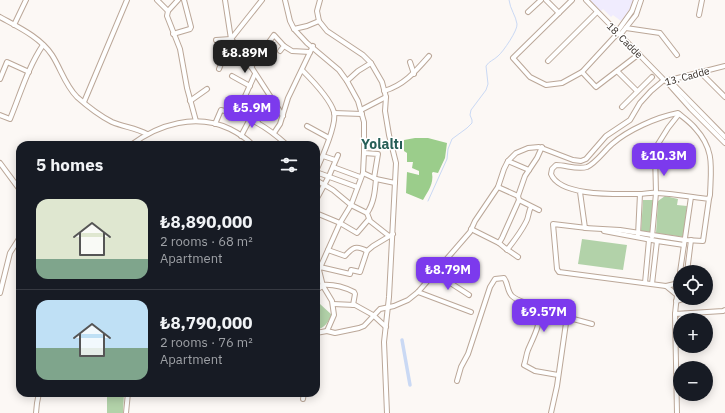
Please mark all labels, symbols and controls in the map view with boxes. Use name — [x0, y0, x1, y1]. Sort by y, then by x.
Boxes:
street label: 18. Cadde — [604, 20, 646, 61]
pin: ₺8.89M — [212, 40, 278, 74]
text: ₺8.89M — [222, 44, 268, 61]
street label: 13. Cadde — [663, 64, 711, 89]
pin: ₺5.9M — [224, 95, 280, 129]
text: ₺5.9M — [233, 99, 271, 116]
district label: Yolaltı — [361, 135, 403, 153]
pin: ₺10.3M — [631, 143, 697, 177]
text: ₺10.3M — [641, 147, 687, 164]
text: 5 homes — [36, 154, 103, 176]
icon: filters — [278, 154, 300, 176]
text: ₺8,890,000 — [160, 211, 252, 233]
icon: home — [68, 215, 116, 263]
text: 2 rooms · 68 m² — [160, 233, 253, 250]
text: Apartment — [160, 250, 223, 267]
pin: ₺8.79M — [415, 257, 481, 291]
text: ₺8.79M — [425, 261, 471, 278]
map controls — [673, 265, 713, 401]
button: locate — [673, 265, 713, 305]
pin: ₺9.57M — [511, 299, 577, 333]
text: ₺9.57M — [521, 303, 567, 320]
text: ₺8,790,000 — [160, 312, 252, 334]
button: + — [673, 313, 713, 353]
icon: home — [68, 316, 116, 364]
text: 2 rooms · 76 m² — [160, 334, 253, 351]
text: Apartment — [160, 351, 223, 368]
button: − — [673, 361, 713, 401]

